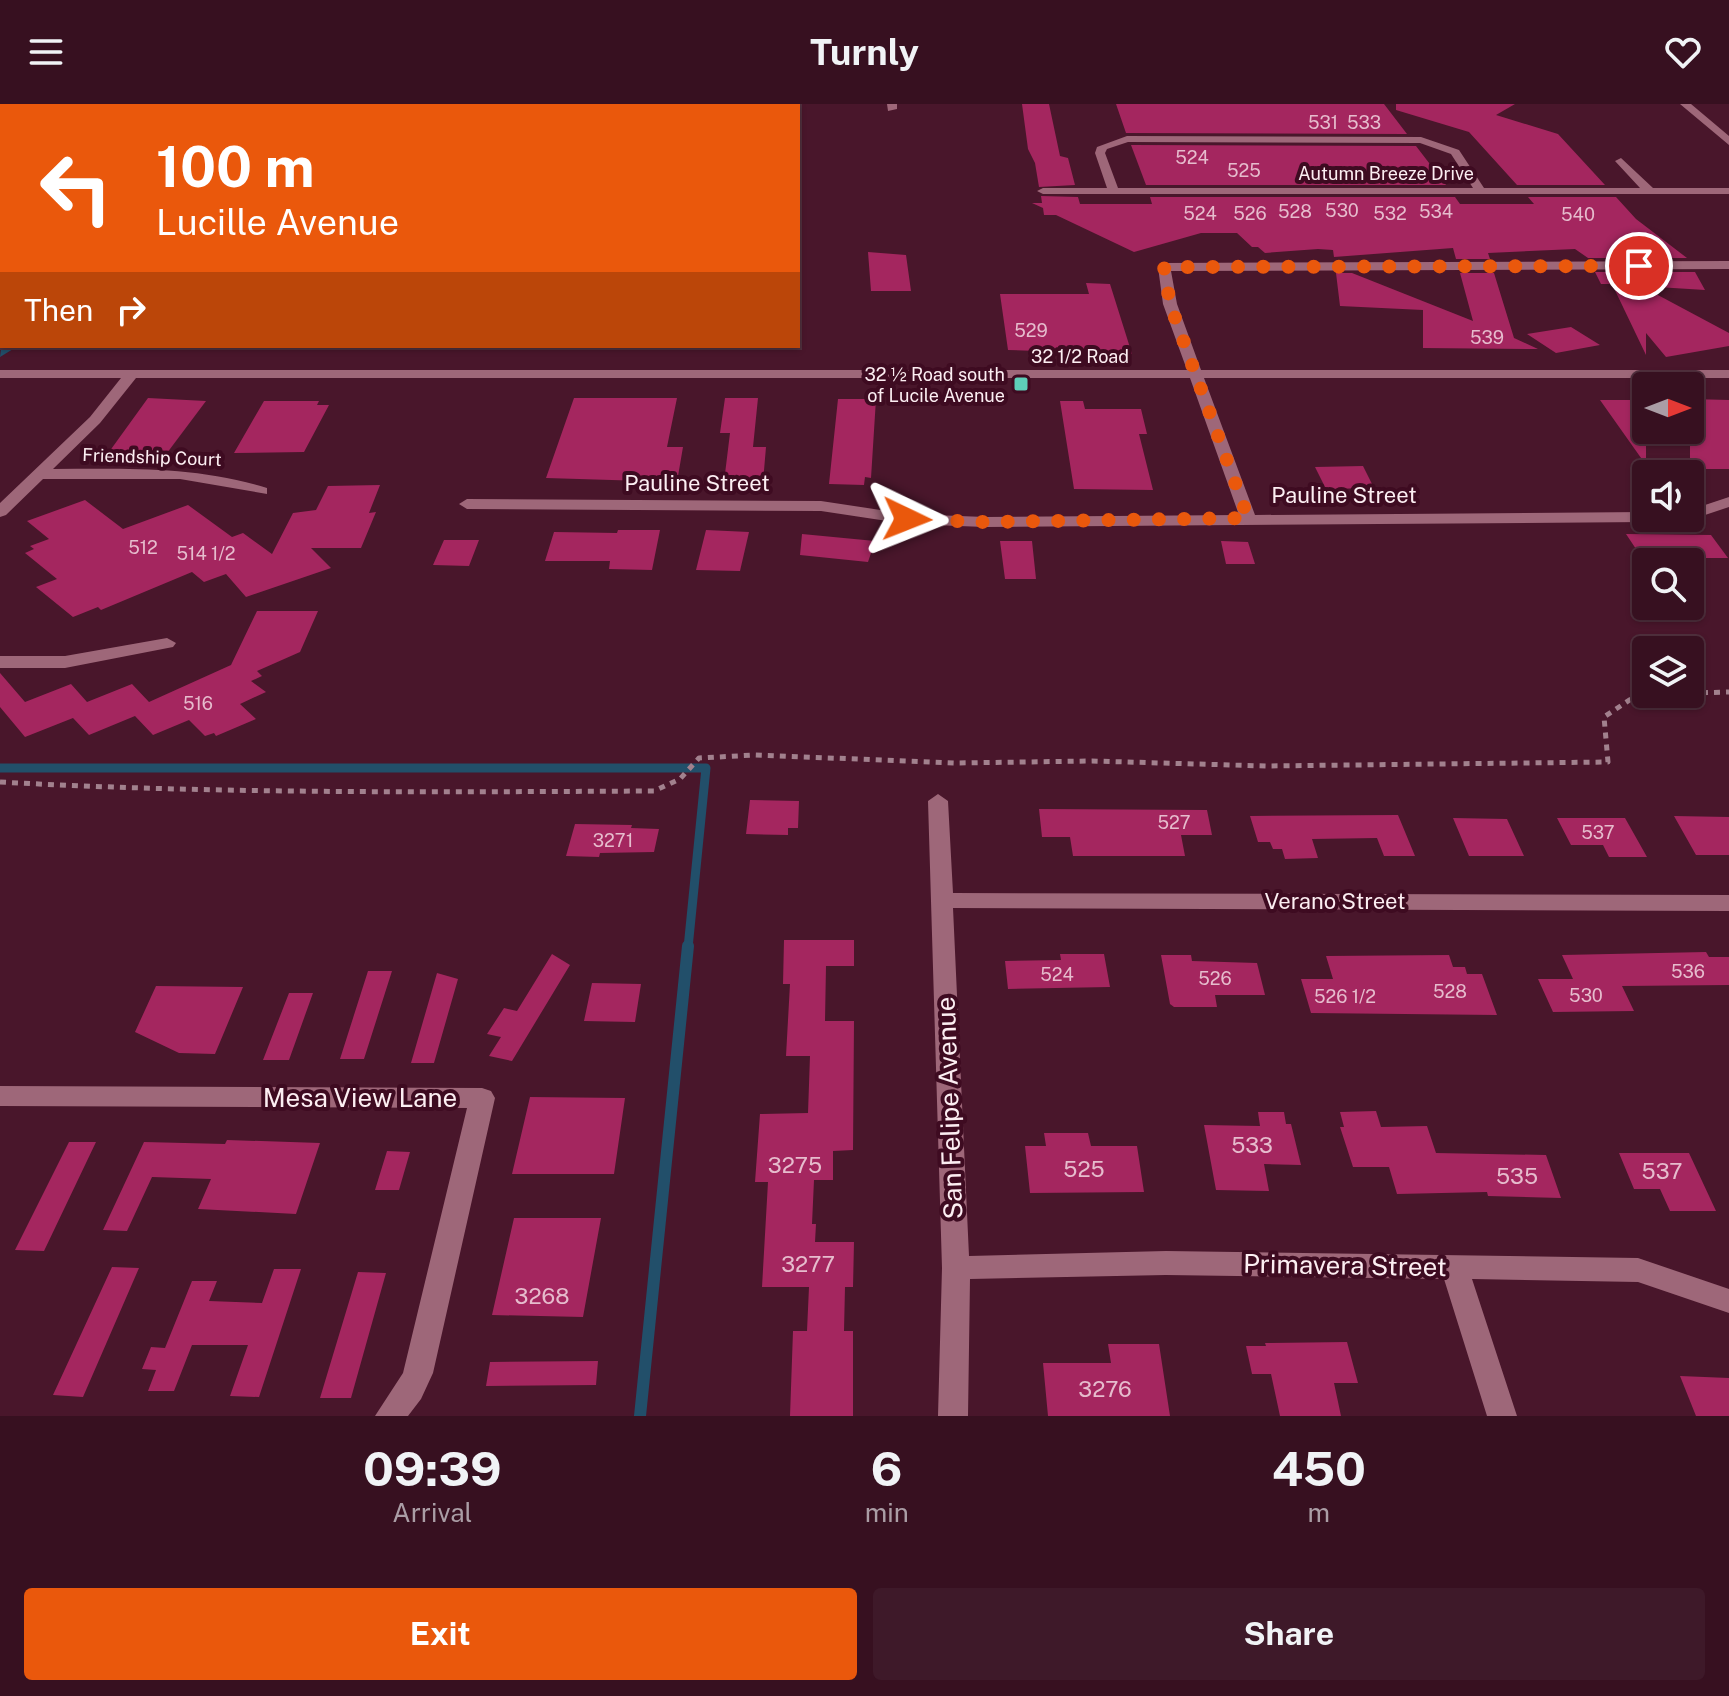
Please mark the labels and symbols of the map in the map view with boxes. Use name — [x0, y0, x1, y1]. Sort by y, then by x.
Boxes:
house number: 531 — [1308, 112, 1338, 133]
house number: 533 — [1347, 112, 1381, 133]
house number: 524 — [1175, 147, 1209, 168]
house number: 525 — [1227, 160, 1261, 181]
street label: Autumn Breeze Drive — [1298, 163, 1474, 184]
house number: 530 — [1325, 200, 1359, 221]
house number: 528 — [1278, 201, 1312, 222]
house number: 534 — [1419, 201, 1453, 222]
house number: 524 — [1183, 203, 1217, 224]
house number: 526 — [1233, 203, 1267, 224]
house number: 532 — [1373, 203, 1407, 224]
house number: 540 — [1561, 204, 1595, 225]
pin — [1605, 232, 1673, 300]
house number: 529 — [1014, 320, 1048, 341]
house number: 539 — [1470, 327, 1504, 348]
street label: 32 1/2 Road — [1031, 346, 1129, 367]
place label: 32 ½ Road south of Lucile Avenue — [865, 364, 1005, 406]
north arrow — [1632, 372, 1704, 444]
marker: 32 ½ Road south of Lucile Avenue — [1012, 375, 1030, 393]
street label: Friendship Court — [82, 444, 222, 470]
street label: Pauline Street — [624, 470, 770, 496]
position arrow — [865, 477, 949, 561]
street label: Pauline Street — [1271, 482, 1417, 508]
house number: 512 — [128, 537, 158, 558]
house number: 514 1/2 — [177, 543, 235, 564]
house number: 516 — [183, 693, 213, 714]
house number: 527 — [1157, 812, 1191, 833]
house number: 537 — [1581, 822, 1615, 843]
house number: 3271 — [593, 830, 633, 851]
street label: Verano Street — [1264, 888, 1406, 914]
house number: 536 — [1671, 961, 1705, 982]
house number: 524 — [1040, 964, 1074, 985]
house number: 526 — [1198, 968, 1232, 989]
house number: 528 — [1433, 981, 1467, 1002]
house number: 530 — [1569, 985, 1603, 1006]
house number: 526 1/2 — [1314, 986, 1376, 1007]
street label: San Felipe Avenue — [930, 996, 968, 1220]
street label: Mesa View Lane — [263, 1082, 457, 1113]
house number: 533 — [1231, 1132, 1273, 1158]
house number: 3275 — [768, 1152, 822, 1178]
house number: 525 — [1063, 1156, 1105, 1182]
house number: 537 — [1642, 1158, 1682, 1184]
house number: 535 — [1496, 1163, 1538, 1189]
street label: Primavera Street — [1243, 1248, 1447, 1282]
house number: 3277 — [781, 1251, 835, 1277]
house number: 3268 — [515, 1283, 569, 1309]
house number: 3276 — [1078, 1376, 1132, 1402]

